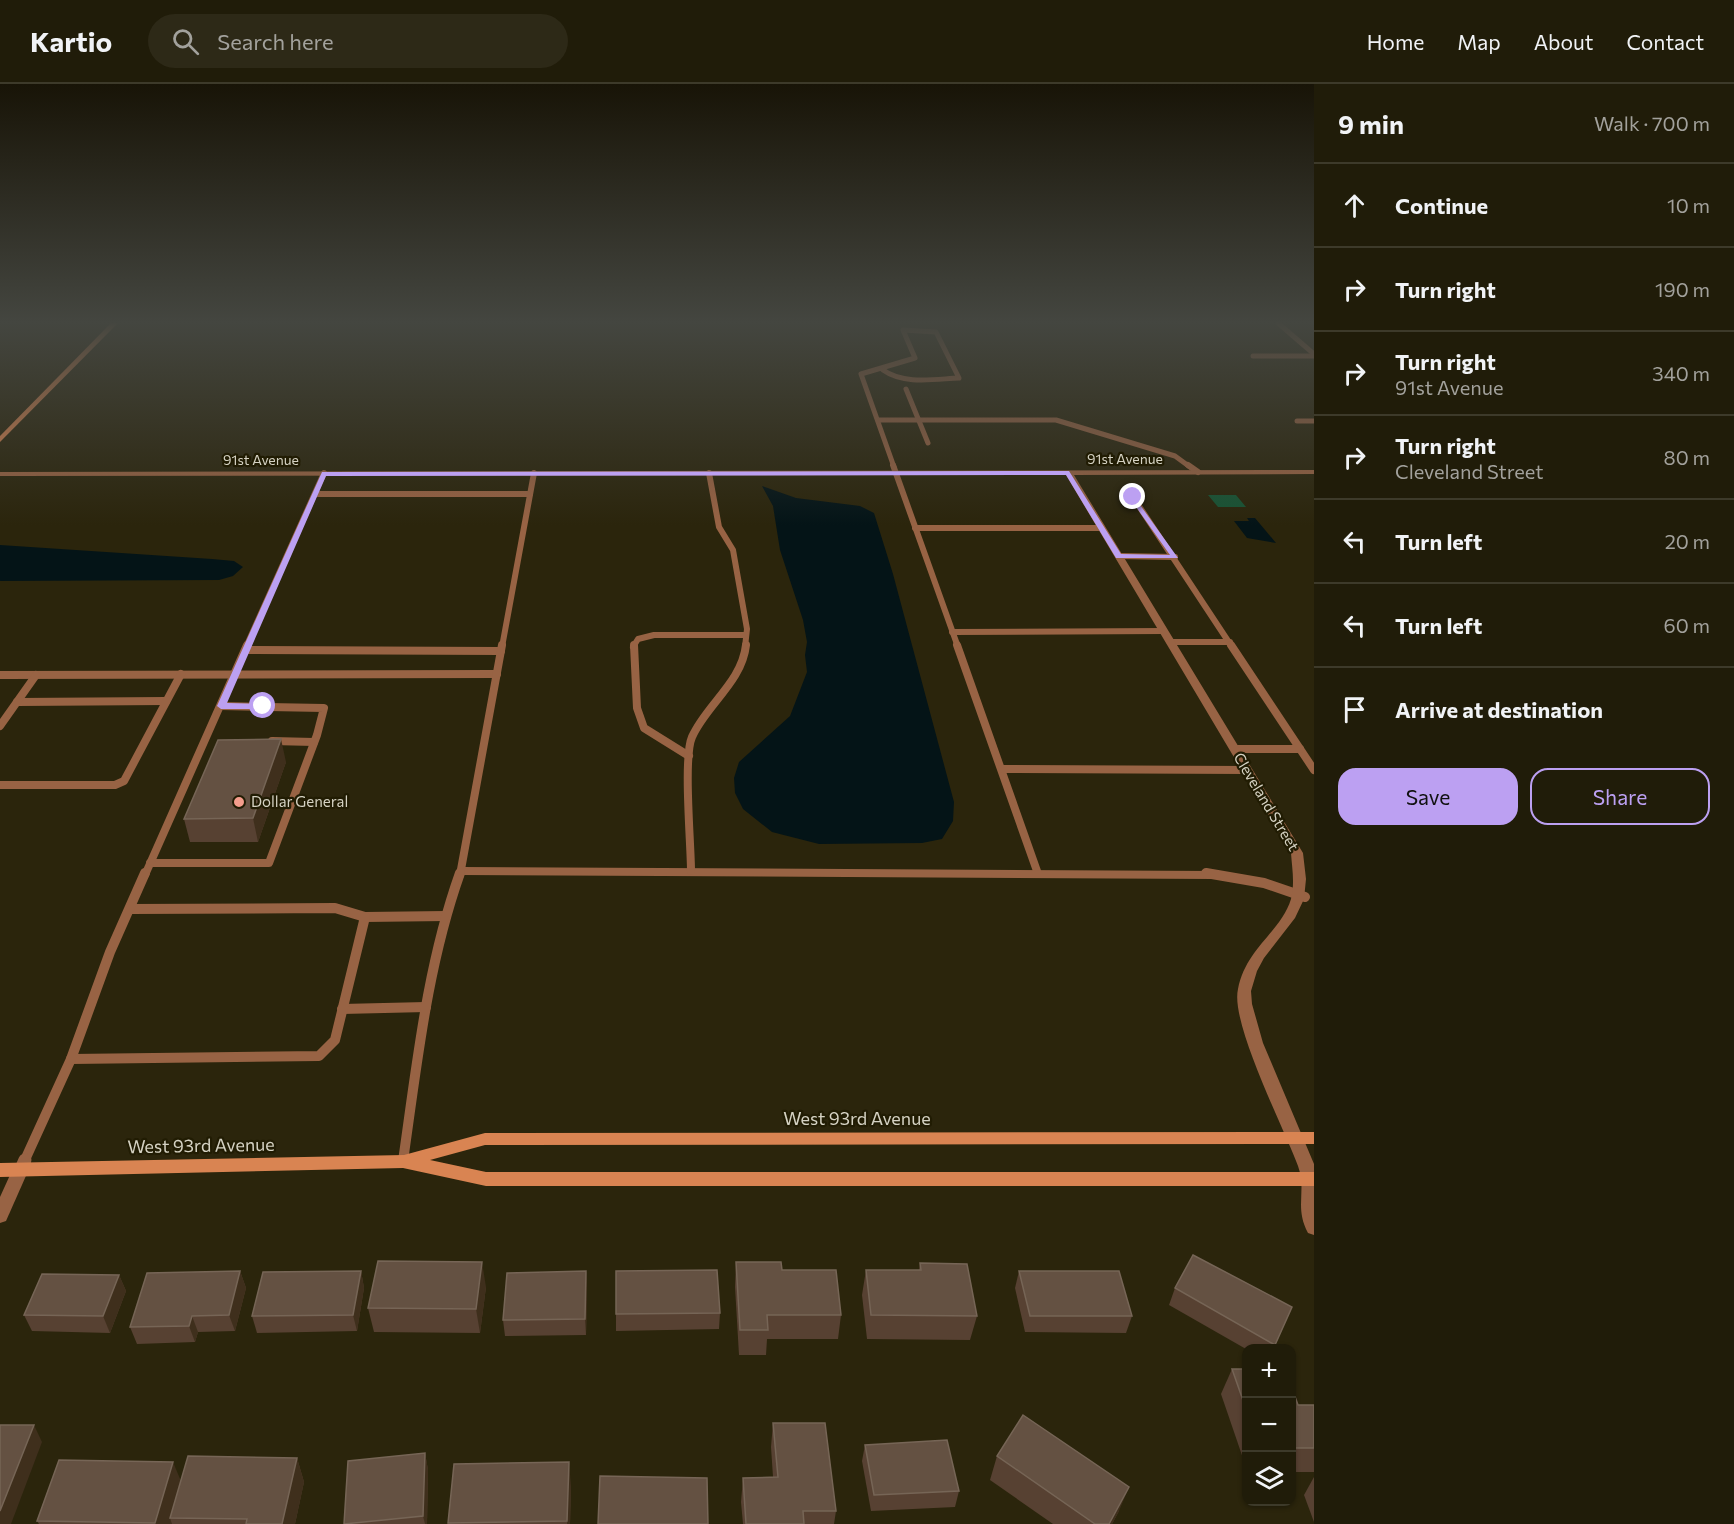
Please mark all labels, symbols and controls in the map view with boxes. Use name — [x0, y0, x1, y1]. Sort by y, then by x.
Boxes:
search box — [148, 14, 568, 68]
text: Kartio — [30, 24, 112, 58]
icon: search — [169, 25, 202, 58]
text: Search here — [217, 28, 334, 55]
text: Home — [1367, 29, 1424, 54]
text: Map — [1457, 29, 1501, 54]
text: About — [1534, 29, 1593, 54]
text: Contact — [1626, 29, 1704, 54]
text: 9 min — [1338, 108, 1404, 139]
text: Walk · 700 m — [1594, 111, 1710, 135]
icon: ahead — [1338, 189, 1371, 222]
text: Continue — [1395, 192, 1488, 219]
text: 10 m — [1667, 193, 1710, 217]
icon: right — [1338, 273, 1371, 306]
text: Turn right — [1395, 276, 1496, 303]
text: 190 m — [1655, 277, 1710, 301]
text: Turn right — [1395, 348, 1496, 375]
icon: right — [1338, 357, 1371, 390]
text: 340 m — [1652, 361, 1710, 385]
text: 91st Avenue — [1395, 375, 1503, 399]
text: Turn right — [1395, 432, 1496, 459]
icon: right — [1338, 441, 1371, 474]
text: 80 m — [1664, 445, 1710, 469]
street label: 91st Avenue — [1087, 450, 1163, 467]
street label: 91st Avenue — [223, 451, 299, 468]
text: Cleveland Street — [1395, 459, 1543, 483]
route end — [1119, 483, 1145, 509]
icon: left — [1338, 525, 1371, 558]
text: Turn left — [1395, 528, 1482, 555]
text: 20 m — [1665, 529, 1710, 553]
icon: left — [1338, 609, 1371, 642]
text: Turn left — [1395, 612, 1482, 639]
text: 60 m — [1664, 613, 1710, 637]
route start — [249, 692, 275, 718]
icon: arrive — [1338, 693, 1371, 726]
text: Arrive at destination — [1395, 696, 1603, 723]
street label: Cleveland Street — [1230, 749, 1303, 854]
button: Save — [1338, 768, 1518, 825]
button: Share — [1530, 768, 1710, 825]
place label: Dollar General — [251, 792, 348, 810]
marker: Dollar General — [232, 795, 246, 809]
street label: West 93rd Avenue — [783, 1107, 931, 1129]
street label: West 93rd Avenue — [127, 1133, 275, 1157]
map controls — [1242, 1344, 1296, 1506]
button: + — [1242, 1344, 1296, 1398]
button: − — [1242, 1398, 1296, 1452]
button: layers — [1242, 1452, 1296, 1506]

